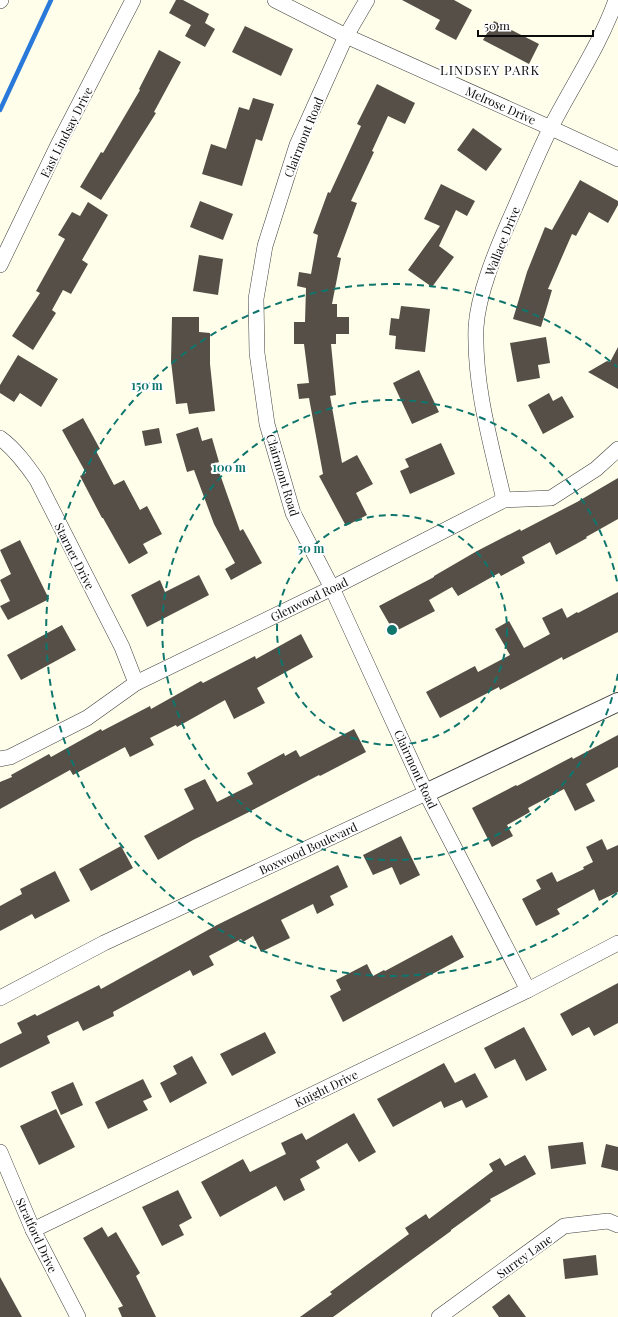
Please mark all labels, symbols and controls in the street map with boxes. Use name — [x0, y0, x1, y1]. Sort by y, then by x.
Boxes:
scale bar — [478, 12, 593, 38]
text: 50 m — [484, 17, 510, 33]
district label: LINDSEY PARK — [440, 61, 540, 78]
street label: Melrose Drive — [463, 82, 539, 128]
street label: East Lindsay Drive — [36, 84, 96, 180]
street label: Clairmont Road — [280, 94, 326, 180]
street label: Wallace Drive — [480, 204, 523, 279]
text: 150 m — [131, 377, 163, 393]
street label: Clairmont Road — [263, 432, 303, 518]
text: 100 m — [212, 459, 246, 475]
street label: Starner Drive — [51, 520, 99, 592]
text: 50 m — [298, 540, 325, 556]
street label: Glenwood Road — [268, 573, 350, 625]
centre of rings — [385, 623, 399, 637]
street label: Clairmont Road — [391, 727, 441, 811]
street label: Boxwood Boulevard — [256, 818, 360, 878]
street label: Knight Drive — [292, 1066, 360, 1110]
street label: Stratford Drive — [13, 1195, 61, 1275]
street label: Surrey Lane — [493, 1230, 555, 1282]

